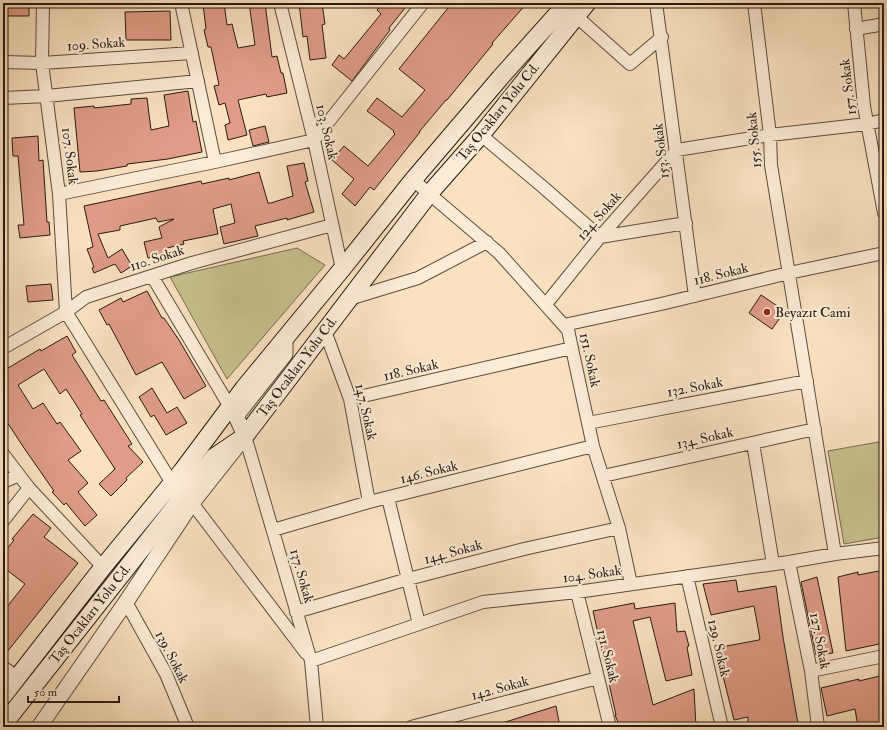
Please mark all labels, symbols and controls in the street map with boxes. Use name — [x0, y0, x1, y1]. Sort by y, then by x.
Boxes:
street label: 109. Sokak — [66, 33, 126, 55]
street label: 157. Sokak — [836, 58, 860, 116]
street label: Taş Ocakları Yolu Cd. — [453, 59, 543, 165]
street label: 103. Sokak — [312, 102, 342, 162]
street label: 155. Sokak — [743, 111, 765, 169]
street label: 153. Sokak — [649, 122, 673, 180]
street label: 107. Sokak — [58, 126, 82, 186]
street label: 124. Sokak — [573, 188, 625, 244]
street label: 110. Sokak — [128, 241, 187, 275]
street label: 118. Sokak — [692, 259, 750, 289]
place label: Beyazıt Cami — [775, 304, 851, 322]
marker: Beyazıt Cami — [762, 307, 772, 317]
street label: Taş Ocakları Yolu Cd. — [254, 313, 341, 421]
street label: 151. Sokak — [576, 331, 604, 389]
street label: 118. Sokak — [382, 355, 440, 385]
street label: 132. Sokak — [666, 373, 725, 401]
street label: 147. Sokak — [351, 382, 381, 442]
street label: 134. Sokak — [675, 423, 735, 453]
street label: 146. Sokak — [398, 457, 460, 487]
street label: 144. Sokak — [422, 536, 484, 568]
street label: 137. Sokak — [286, 547, 318, 605]
street label: Taş Ocakları Yolu Cd. — [46, 561, 134, 667]
street label: 104. Sokak — [562, 561, 623, 587]
street label: 127. Sokak — [806, 611, 834, 671]
street label: 129. Sokak — [704, 618, 734, 679]
street label: 131. Sokak — [593, 627, 623, 685]
street label: 139. Sokak — [152, 628, 193, 686]
street label: 142. Sokak — [469, 672, 531, 704]
scale bar — [28, 678, 119, 704]
text: 50 m — [34, 685, 58, 700]

